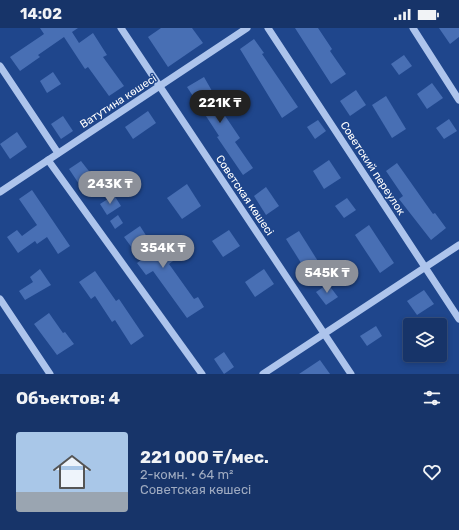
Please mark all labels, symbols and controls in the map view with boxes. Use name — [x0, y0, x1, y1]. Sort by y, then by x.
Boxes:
text: 14:02 — [20, 5, 62, 23]
street label: Ватутина көшесі — [78, 72, 159, 131]
pin: 221K ₸ — [187, 90, 253, 124]
text: 221K ₸ — [199, 95, 241, 110]
street label: Советский переулок — [337, 119, 408, 218]
street label: Советская көшесі — [213, 153, 276, 238]
pin: 243K ₸ — [77, 171, 143, 205]
text: 243K ₸ — [87, 176, 133, 191]
pin: 354K ₸ — [130, 235, 196, 269]
text: 354K ₸ — [140, 240, 186, 255]
pin: 545K ₸ — [294, 260, 360, 294]
text: 545K ₸ — [304, 265, 350, 280]
map controls — [403, 318, 447, 362]
button: layers — [403, 318, 447, 362]
icon: filters — [421, 387, 443, 409]
text: Объектов: 4 — [16, 388, 120, 408]
text: 221 000 ₸/мес. — [140, 447, 269, 467]
icon: home — [48, 448, 96, 496]
icon: heart — [421, 461, 443, 483]
text: 2-комн. · 64 m² — [140, 467, 234, 482]
text: Советская көшесі — [140, 482, 251, 497]

